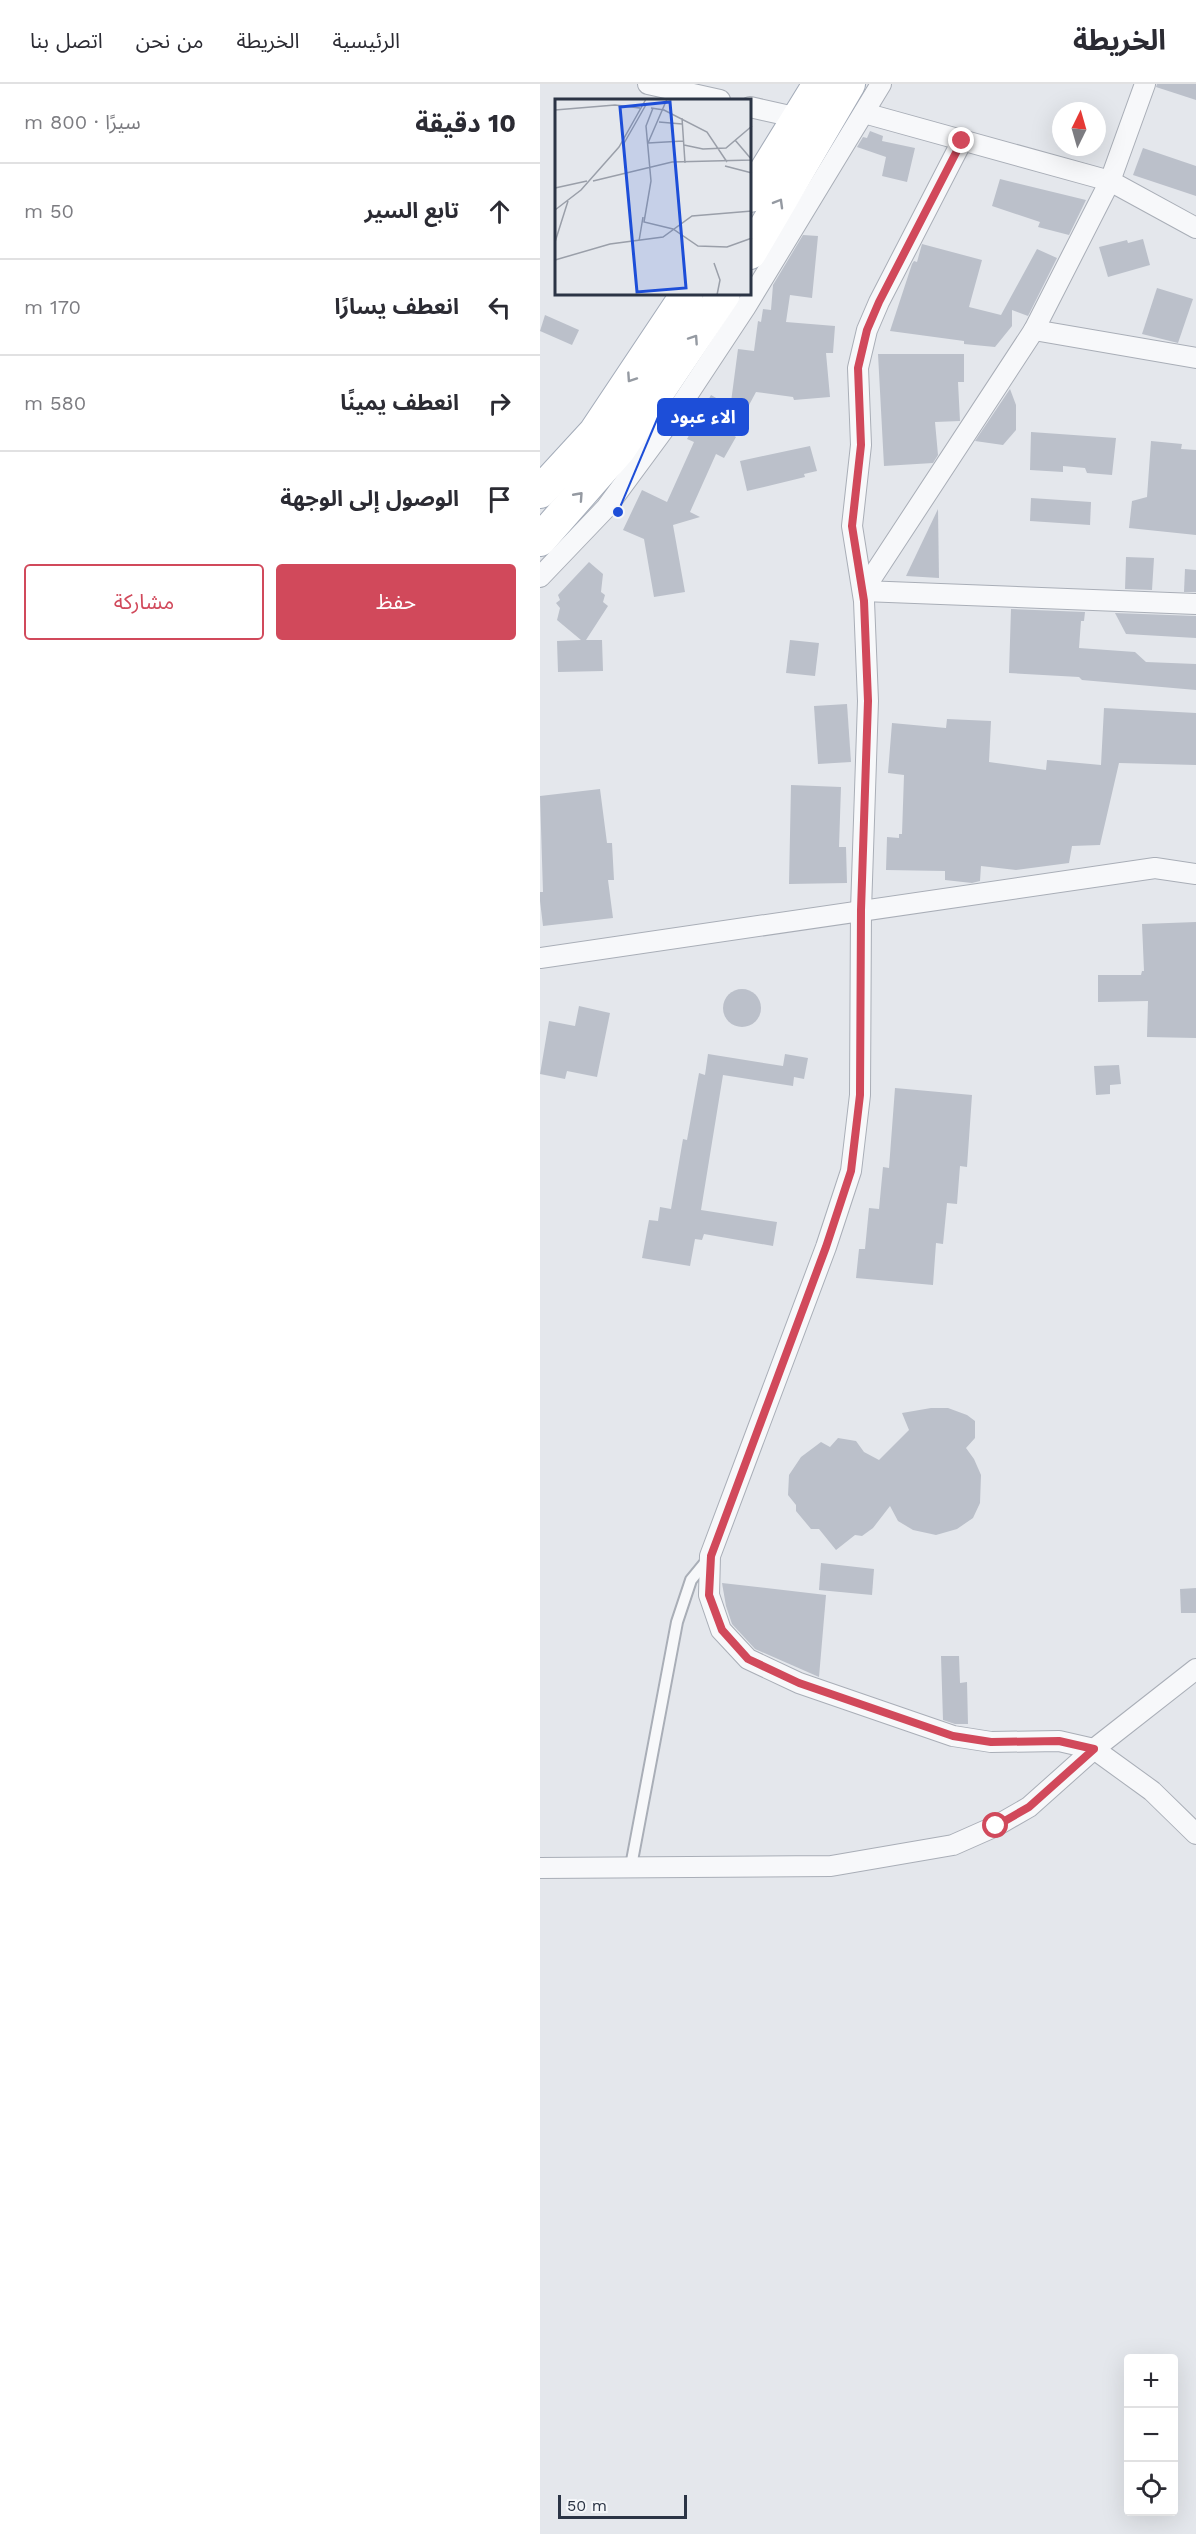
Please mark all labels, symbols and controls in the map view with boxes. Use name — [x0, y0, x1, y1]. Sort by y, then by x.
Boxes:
text: الخريطة — [1073, 24, 1166, 57]
text: اتصل بنا — [30, 28, 103, 53]
text: من نحن — [136, 28, 204, 53]
text: الخريطة — [237, 28, 299, 53]
text: الرئيسية — [332, 28, 400, 53]
inset map — [555, 99, 752, 296]
north arrow — [1052, 102, 1106, 156]
text: 10 دقيقة — [415, 108, 516, 138]
text: سيرًا · 800 m — [24, 110, 141, 134]
route end — [948, 127, 974, 153]
icon: ahead — [483, 195, 516, 228]
text: تابع السير — [364, 198, 459, 223]
text: 50 m — [24, 199, 74, 223]
one-way arrow — [772, 199, 784, 209]
icon: left — [483, 291, 516, 324]
text: انعطف يسارًا — [335, 294, 459, 319]
text: 170 m — [24, 295, 81, 319]
one-way arrow — [687, 335, 698, 346]
one-way arrow — [627, 371, 638, 382]
icon: right — [483, 387, 516, 420]
text: انعطف يمينًا — [340, 390, 459, 415]
text: 580 m — [24, 391, 86, 415]
callout: الاء عبود — [658, 399, 748, 435]
text: الاء عبود — [670, 406, 736, 427]
icon: arrive — [483, 483, 516, 516]
text: الوصول إلى الوجهة — [280, 486, 459, 511]
one-way arrow — [572, 492, 583, 503]
button: مشاركة — [24, 564, 264, 640]
button: حفظ — [276, 564, 516, 640]
route start — [982, 1812, 1008, 1838]
map controls — [1124, 2354, 1178, 2516]
button: + — [1124, 2354, 1178, 2408]
button: − — [1124, 2408, 1178, 2462]
button: locate — [1124, 2462, 1178, 2516]
scale bar — [558, 2492, 687, 2520]
text: 50 m — [567, 2496, 607, 2515]

